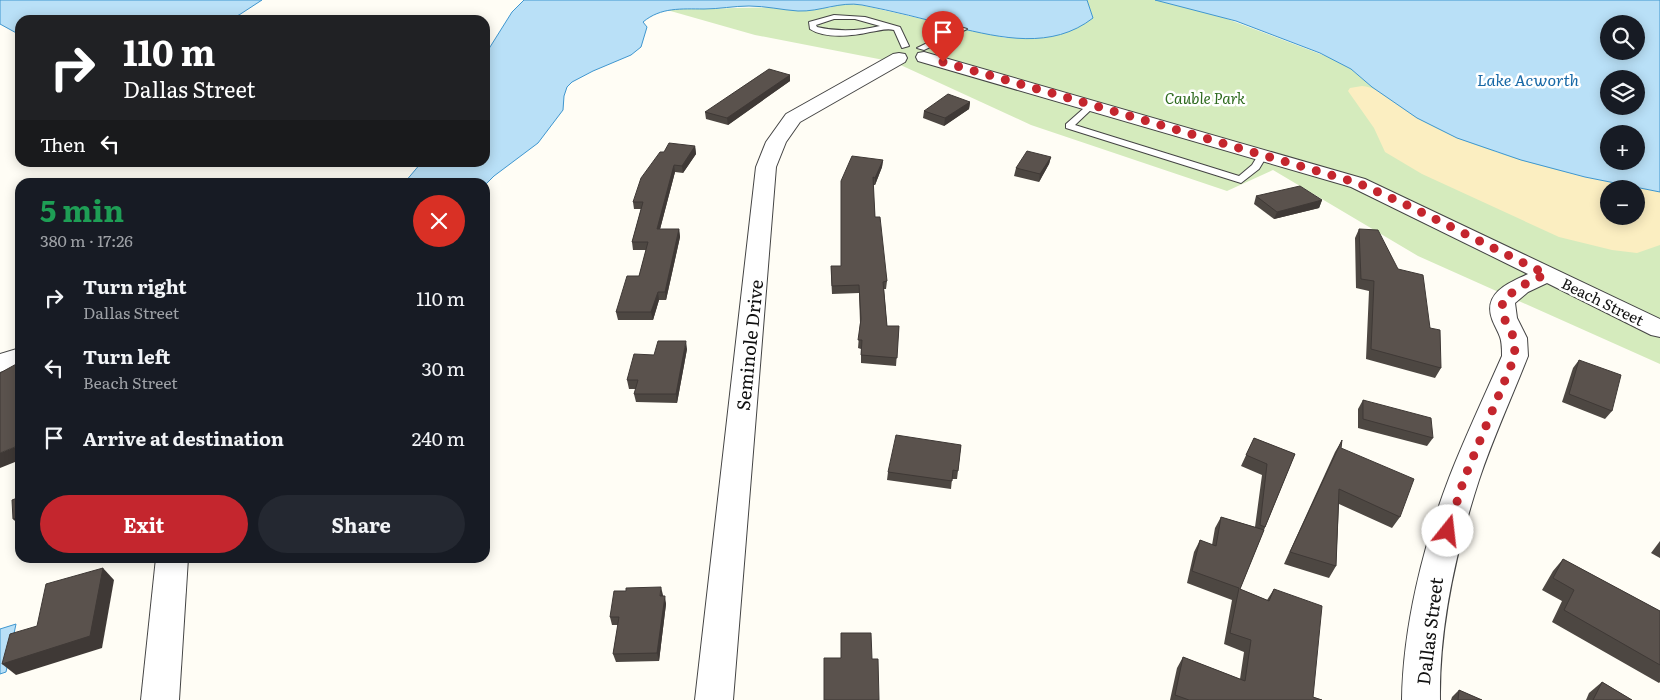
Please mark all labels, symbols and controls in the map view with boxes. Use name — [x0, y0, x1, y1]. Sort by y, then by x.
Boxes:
pin — [922, 11, 964, 62]
map controls — [1600, 15, 1645, 225]
button: search — [1600, 15, 1645, 60]
icon: arrive — [929, 18, 957, 46]
text: 110 m — [123, 25, 215, 77]
icon: right — [40, 35, 105, 100]
water label: Lake Acworth — [1477, 67, 1579, 91]
button: layers — [1600, 70, 1645, 115]
text: Dallas Street — [123, 72, 255, 105]
park label: Cauble Park — [1165, 86, 1246, 109]
button: + — [1600, 125, 1645, 170]
text: Then — [40, 130, 86, 158]
icon: left — [96, 130, 124, 158]
button: − — [1600, 180, 1645, 225]
text: 5 min — [40, 187, 124, 231]
button: close — [413, 195, 465, 247]
text: 380 m · 17:26 — [40, 228, 133, 252]
street label: Beach Street — [1558, 271, 1648, 331]
text: Turn right — [83, 272, 187, 300]
street label: Seminole Drive — [729, 278, 769, 412]
icon: right — [40, 284, 68, 312]
text: 110 m — [416, 284, 465, 312]
text: Dallas Street — [83, 300, 179, 324]
text: Turn left — [83, 342, 170, 370]
icon: left — [40, 354, 68, 382]
text: 30 m — [421, 354, 465, 382]
text: Beach Street — [83, 370, 178, 394]
icon: arrive — [40, 424, 68, 452]
text: Arrive at destination — [83, 424, 284, 452]
text: 240 m — [412, 424, 465, 452]
button: Exit — [40, 495, 248, 553]
button: Share — [258, 495, 465, 553]
position arrow — [1421, 504, 1473, 556]
street label: Dallas Street — [1409, 575, 1449, 686]

